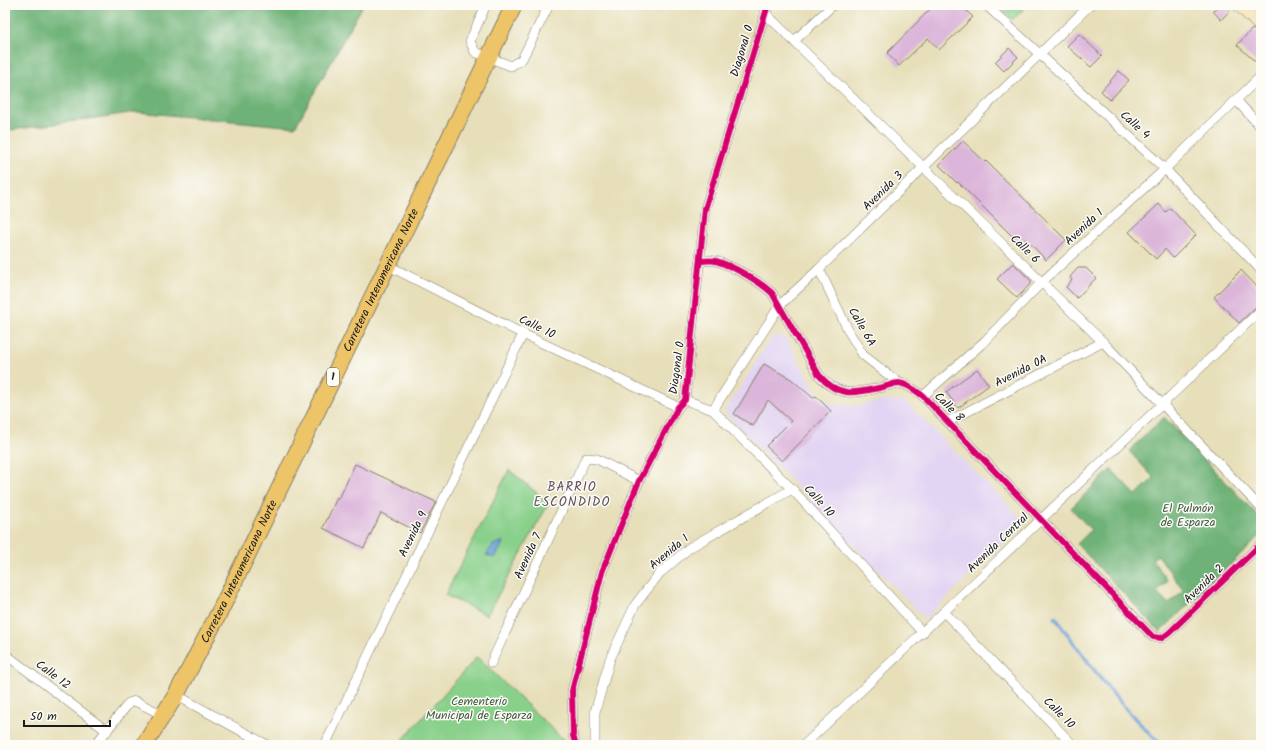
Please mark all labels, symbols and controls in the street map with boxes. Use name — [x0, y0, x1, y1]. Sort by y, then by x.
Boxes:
street label: Diagonal 0 — [725, 23, 759, 79]
street label: Calle 4 — [1115, 106, 1155, 144]
street label: Avenida 3 — [858, 167, 908, 215]
street label: Carretera Interamericana Norte — [338, 204, 424, 355]
street label: Avenida 1 — [1060, 204, 1108, 250]
street label: Calle 6 — [1006, 230, 1044, 268]
street label: Calle 6A — [843, 304, 881, 350]
street label: Calle 10 — [515, 310, 559, 344]
street label: Diagonal 0 — [664, 340, 690, 396]
street label: Avenida 0A — [991, 350, 1051, 392]
road number: 1 — [327, 368, 339, 386]
street label: Calle 8 — [930, 388, 969, 427]
district label: BARRIO ESCONDIDO — [534, 477, 610, 513]
street label: Calle 10 — [799, 480, 839, 522]
street label: Carretera Interamericana Norte — [195, 496, 282, 646]
park label: El Pulmón de Esparza — [1161, 499, 1216, 532]
street label: Avenida 9 — [394, 508, 432, 560]
street label: Avenida Central — [963, 508, 1033, 577]
street label: Avenida 7 — [509, 529, 547, 582]
street label: Avenida 1 — [645, 529, 693, 574]
street label: Avenida 2 — [1179, 560, 1229, 608]
street label: Calle 12 — [31, 655, 75, 695]
park label: Cementerio Municipal de Esparza — [426, 692, 533, 725]
street label: Calle 10 — [1039, 693, 1079, 733]
scale bar — [24, 702, 110, 728]
text: 50 m — [30, 707, 57, 726]

